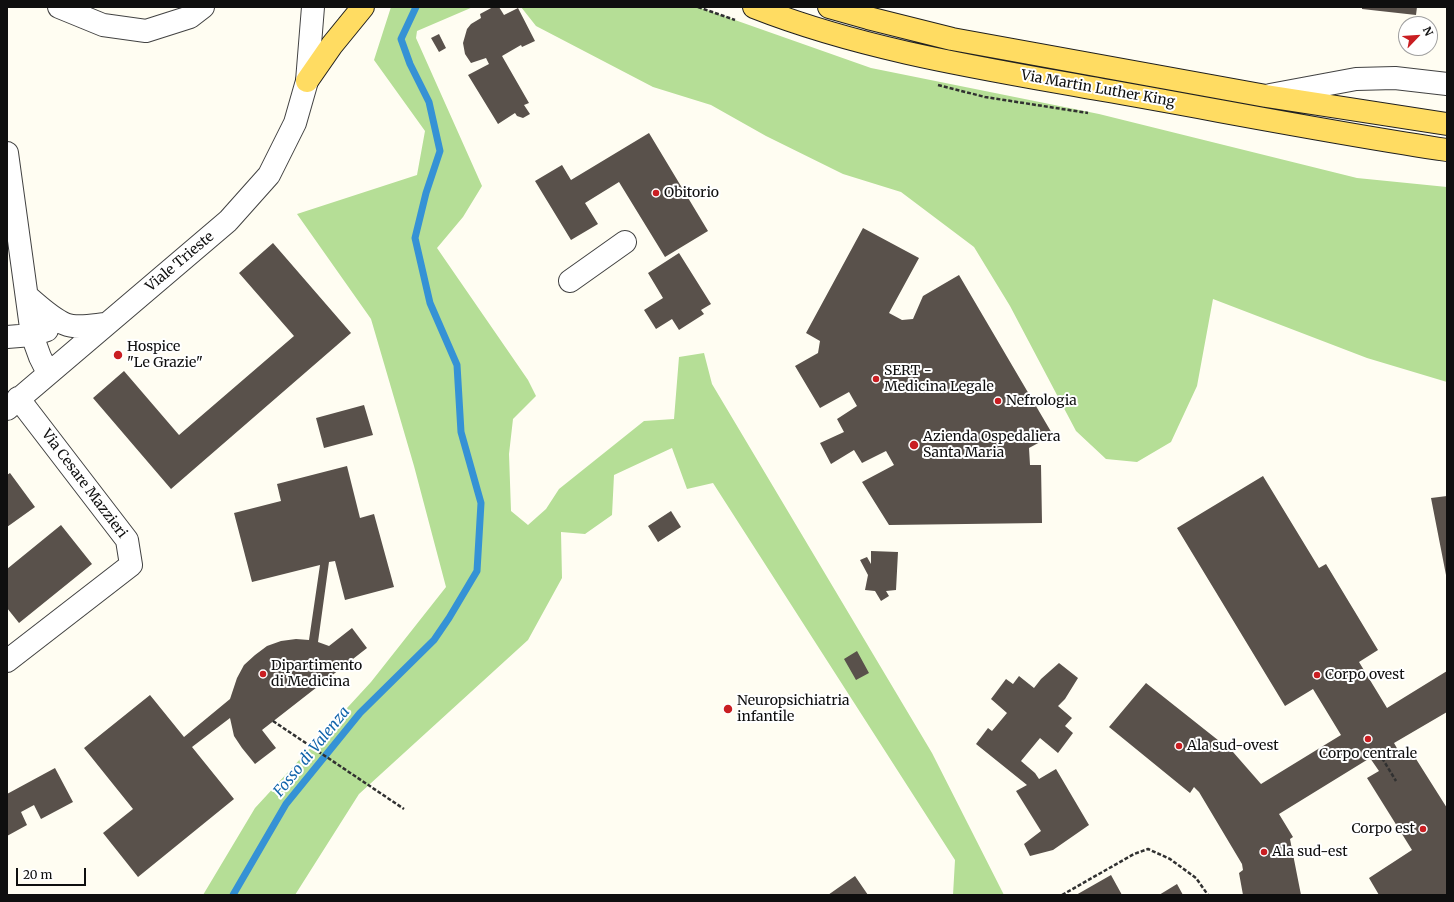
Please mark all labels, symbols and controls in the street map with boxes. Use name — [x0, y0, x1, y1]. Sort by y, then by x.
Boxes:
north arrow — [1398, 16, 1438, 56]
text: N — [1420, 24, 1436, 38]
street label: Via Martin Luther King — [1020, 67, 1176, 111]
place label: Obitorio — [664, 185, 719, 201]
marker: Obitorio — [651, 188, 661, 198]
street label: Viale Trieste — [143, 229, 217, 295]
place label: Hospice "Le Grazie" — [127, 339, 203, 372]
marker: Hospice "Le Grazie" — [112, 349, 124, 361]
place label: SERT - Medicina Legale — [884, 363, 994, 396]
marker: SERT - Medicina Legale — [871, 374, 881, 384]
place label: Nefrologia — [1006, 393, 1077, 409]
marker: Nefrologia — [993, 396, 1003, 406]
street label: Via Cesare Mazzieri — [38, 426, 130, 542]
place label: Azienda Ospedaliera Santa Maria — [923, 429, 1061, 462]
marker: Azienda Ospedaliera Santa Maria — [908, 439, 920, 451]
place label: Dipartimento di Medicina — [271, 658, 362, 690]
place label: Corpo ovest — [1325, 667, 1405, 683]
marker: Dipartimento di Medicina — [258, 669, 268, 679]
marker: Corpo ovest — [1312, 670, 1322, 680]
place label: Neuropsichiatria infantile — [737, 693, 850, 726]
water label: Fosso di Valenza — [270, 703, 354, 801]
marker: Neuropsichiatria infantile — [722, 703, 734, 715]
marker: Corpo centrale — [1363, 734, 1373, 744]
place label: Ala sud-ovest — [1187, 738, 1279, 754]
marker: Ala sud-ovest — [1174, 741, 1184, 751]
place label: Corpo centrale — [1319, 746, 1417, 762]
place label: Corpo est — [1351, 821, 1415, 837]
marker: Corpo est — [1418, 824, 1428, 834]
place label: Ala sud-est — [1272, 844, 1348, 860]
marker: Ala sud-est — [1259, 847, 1269, 857]
scale bar — [18, 860, 88, 886]
text: 20 m — [23, 867, 52, 882]

